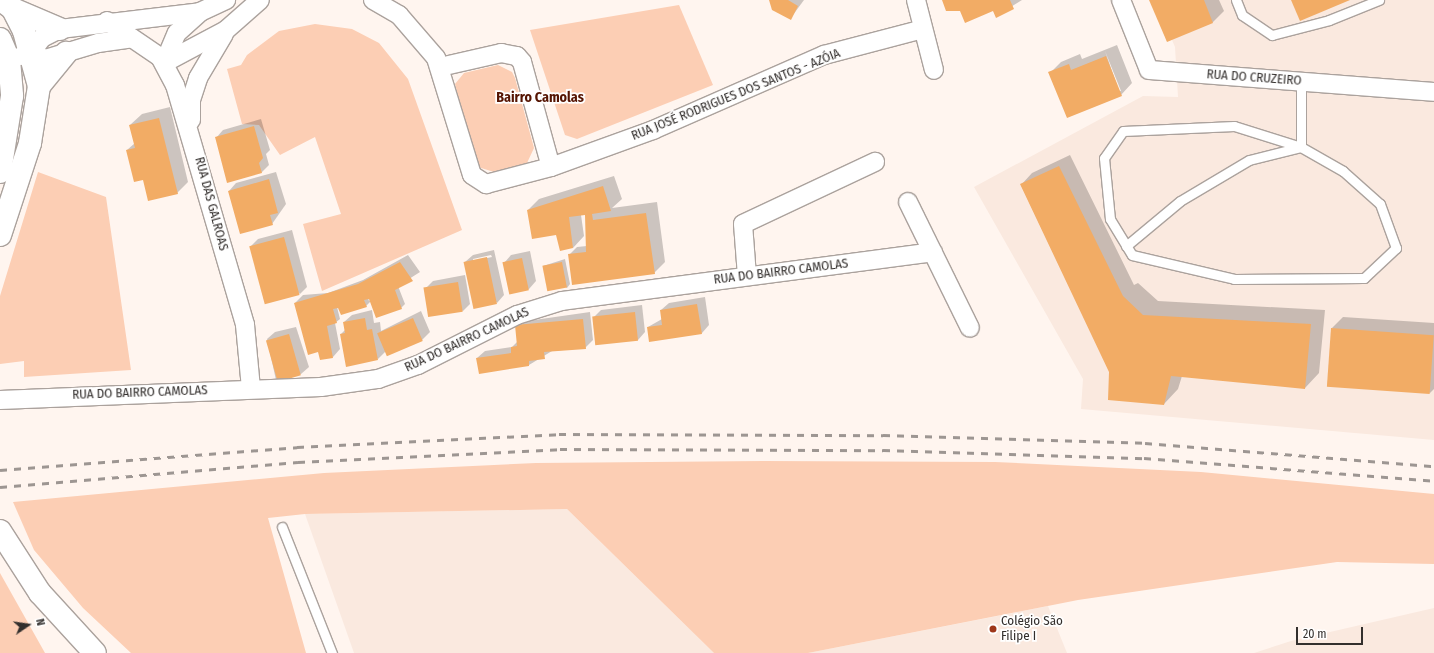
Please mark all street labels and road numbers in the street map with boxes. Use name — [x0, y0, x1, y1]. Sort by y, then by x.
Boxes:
street label: RUA JOSÉ RODRIGUES DOS SANTOS - AZÓIA — [629, 46, 843, 144]
street label: RUA DO CRUZEIRO — [1206, 67, 1302, 89]
street label: RUA DAS GALROAS — [191, 155, 231, 253]
street label: RUA DO BAIRRO CAMOLAS — [713, 256, 849, 288]
street label: RUA DO BAIRRO CAMOLAS — [402, 304, 532, 376]
street label: RUA DO BAIRRO CAMOLAS — [72, 383, 208, 403]

